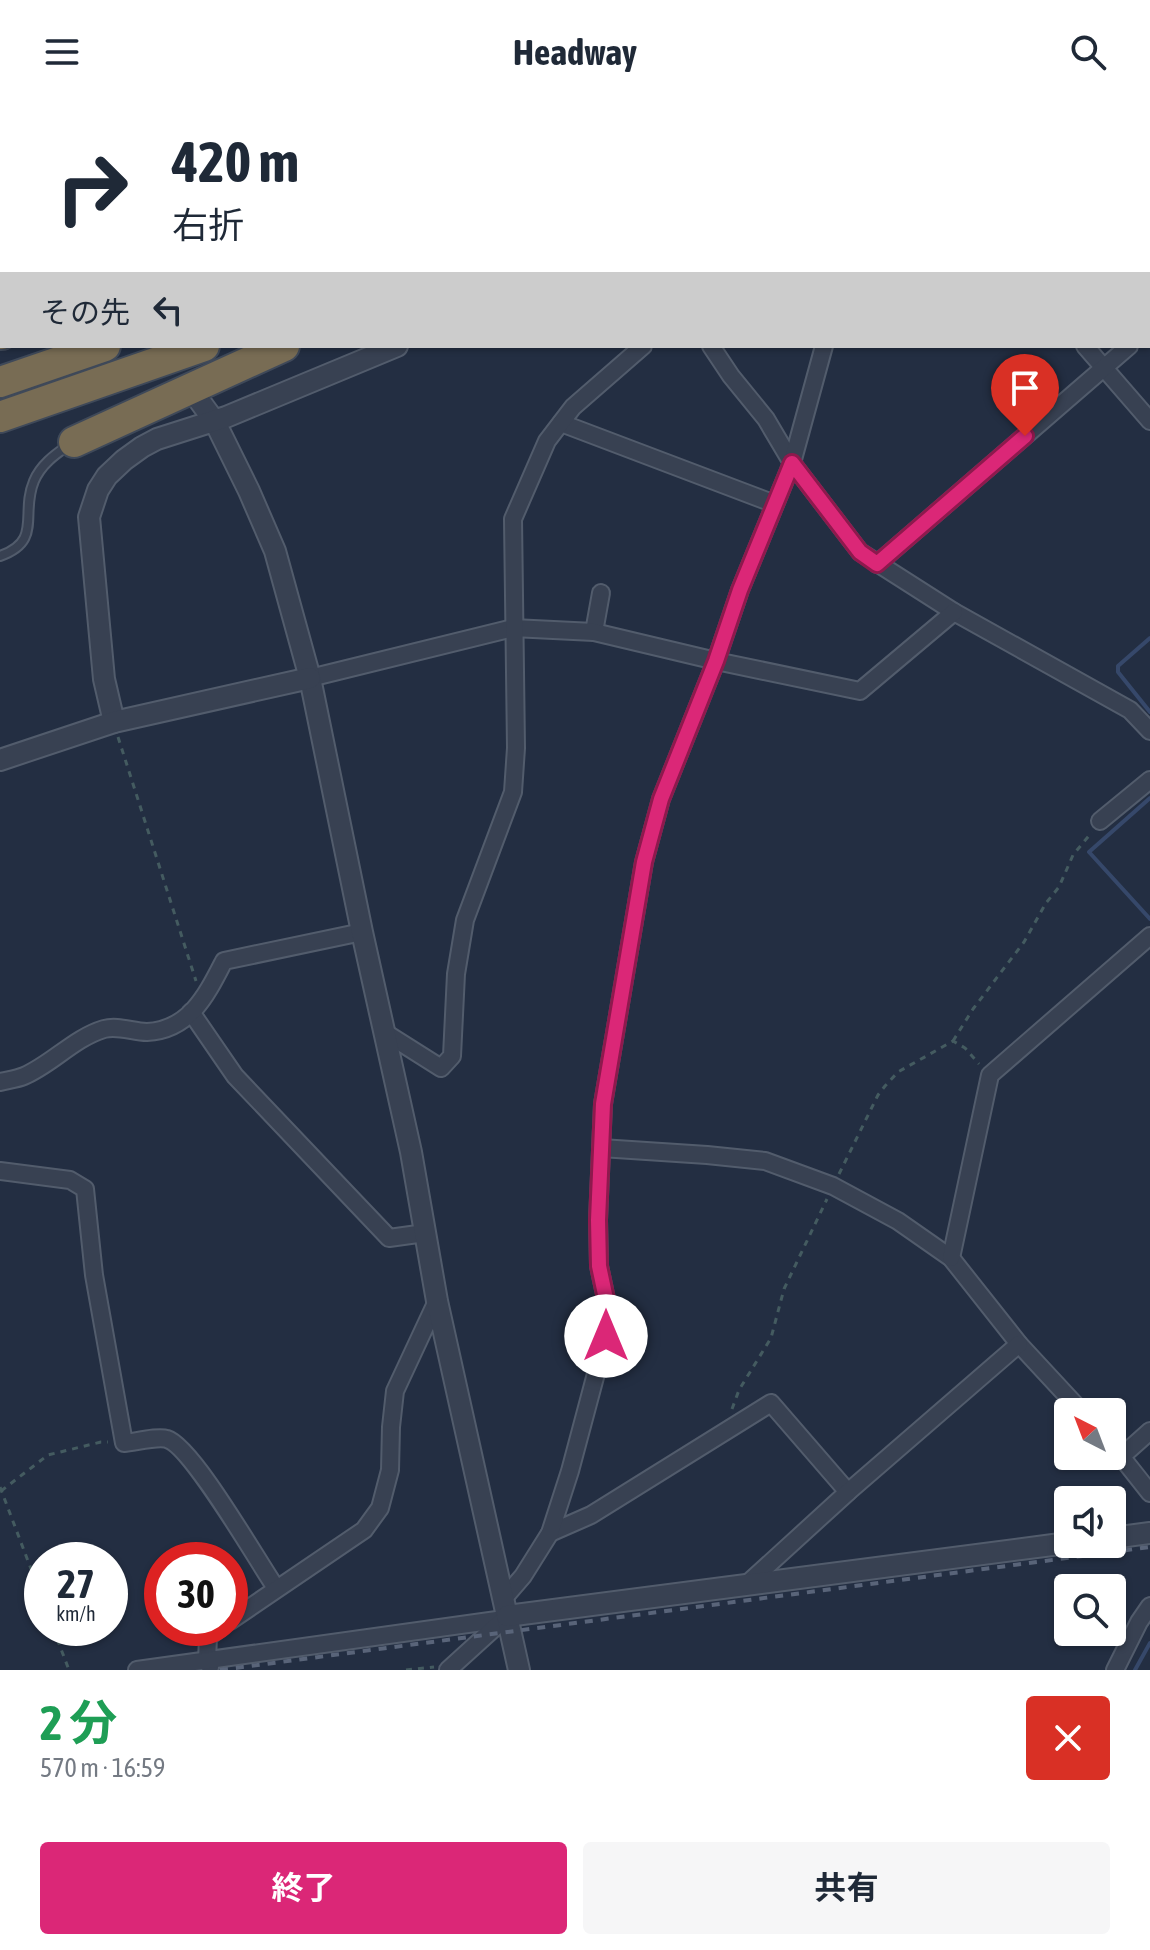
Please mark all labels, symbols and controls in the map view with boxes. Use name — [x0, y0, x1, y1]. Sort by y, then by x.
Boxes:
icon: menu — [40, 30, 84, 74]
icon: search — [1066, 30, 1110, 74]
text: Headway — [513, 31, 637, 73]
text: 420 m — [172, 130, 299, 194]
icon: right — [40, 136, 144, 240]
text: 右折 — [172, 204, 244, 246]
icon: left — [146, 288, 190, 332]
text: その先 — [40, 295, 130, 329]
pin — [991, 354, 1059, 436]
icon: arrive — [1003, 366, 1047, 410]
position arrow — [564, 1294, 648, 1378]
north arrow — [1054, 1398, 1126, 1470]
map controls — [1054, 1398, 1126, 1646]
button: sound — [1054, 1486, 1126, 1558]
speed limit sign: 30 — [144, 1542, 248, 1646]
text: 27 — [57, 1561, 95, 1606]
button: search — [1054, 1574, 1126, 1646]
text: km/h — [56, 1602, 96, 1625]
text: 2 分 — [40, 1695, 117, 1750]
button: close — [1026, 1696, 1110, 1780]
text: 570 m · 16:59 — [40, 1753, 165, 1783]
button: 終了 — [40, 1842, 567, 1934]
button: 共有 — [583, 1842, 1110, 1934]

